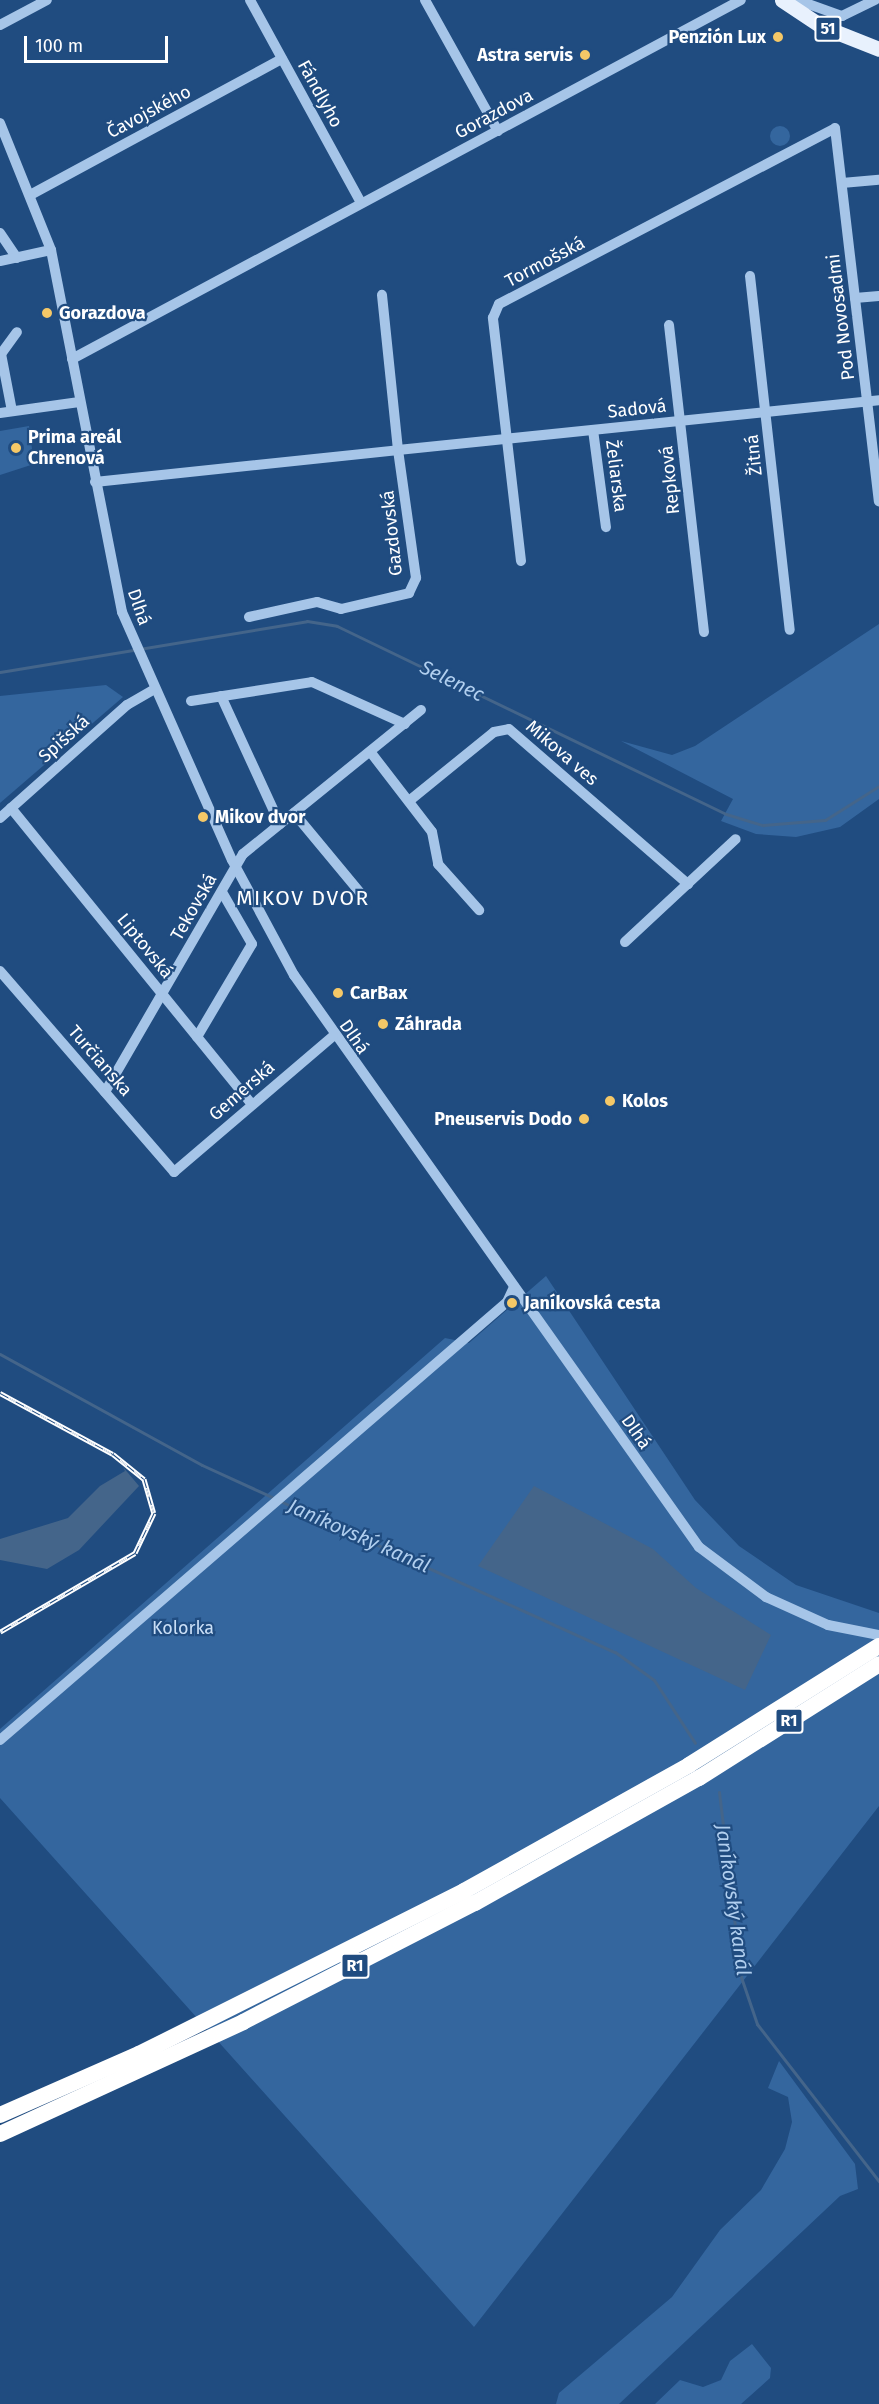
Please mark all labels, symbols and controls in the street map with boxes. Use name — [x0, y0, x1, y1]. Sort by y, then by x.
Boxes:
road number: 51 — [813, 16, 843, 42]
scale bar — [27, 24, 171, 62]
place label: Penzión Lux — [668, 26, 766, 48]
marker: Penzión Lux — [771, 30, 785, 44]
text: 100 m — [35, 35, 83, 57]
place label: Astra servis — [477, 44, 573, 66]
marker: Astra servis — [578, 48, 592, 62]
street label: Fándlyho — [293, 56, 347, 132]
street label: Čavojského — [103, 81, 195, 143]
street label: Gorazdova — [451, 84, 537, 144]
street label: Tormošská — [501, 232, 589, 292]
street label: Pod Novosadmi — [823, 253, 859, 381]
place label: Gorazdova — [59, 302, 146, 324]
marker: Gorazdova — [40, 306, 54, 320]
street label: Sadová — [606, 395, 668, 423]
place label: Prima areál Chrenová — [28, 427, 121, 470]
street label: Žitná — [741, 433, 767, 477]
street label: Želiarska — [601, 439, 631, 513]
marker: Prima areál Chrenová — [9, 441, 23, 455]
street label: Repková — [656, 445, 684, 515]
street label: Gazdovská — [377, 489, 407, 577]
street label: Dlhá — [123, 586, 155, 628]
water label: Selenec — [416, 655, 488, 707]
street label: Spišská — [34, 711, 94, 767]
street label: Mikova ves — [521, 716, 603, 790]
place label: Mikov dvor — [215, 806, 305, 828]
marker: Mikov dvor — [196, 810, 210, 824]
street label: Tekovská — [166, 870, 222, 944]
district label: MIKOV DVOR — [236, 885, 370, 911]
street label: Liptovská — [112, 909, 178, 983]
place label: CarBax — [350, 982, 407, 1004]
marker: CarBax — [331, 986, 345, 1000]
place label: Záhrada — [395, 1013, 462, 1035]
street label: Dlhá — [334, 1016, 374, 1058]
marker: Záhrada — [376, 1017, 390, 1031]
street label: Turčianska — [63, 1021, 137, 1101]
street label: Gemerská — [205, 1057, 279, 1125]
place label: Kolos — [622, 1090, 668, 1112]
marker: Kolos — [603, 1094, 617, 1108]
place label: Pneuservis Dodo — [434, 1108, 572, 1130]
marker: Pneuservis Dodo — [577, 1112, 591, 1126]
place label: Janíkovská cesta — [524, 1292, 661, 1314]
marker: Janíkovská cesta — [505, 1296, 519, 1310]
street label: Dlhá — [616, 1411, 656, 1453]
water label: Janíkovský kanál — [284, 1494, 434, 1578]
park label: Kolorka — [152, 1617, 214, 1639]
road number: R1 — [774, 1708, 804, 1734]
water label: Janíkovský kanál — [710, 1823, 756, 1977]
road number: R1 — [340, 1953, 370, 1979]

